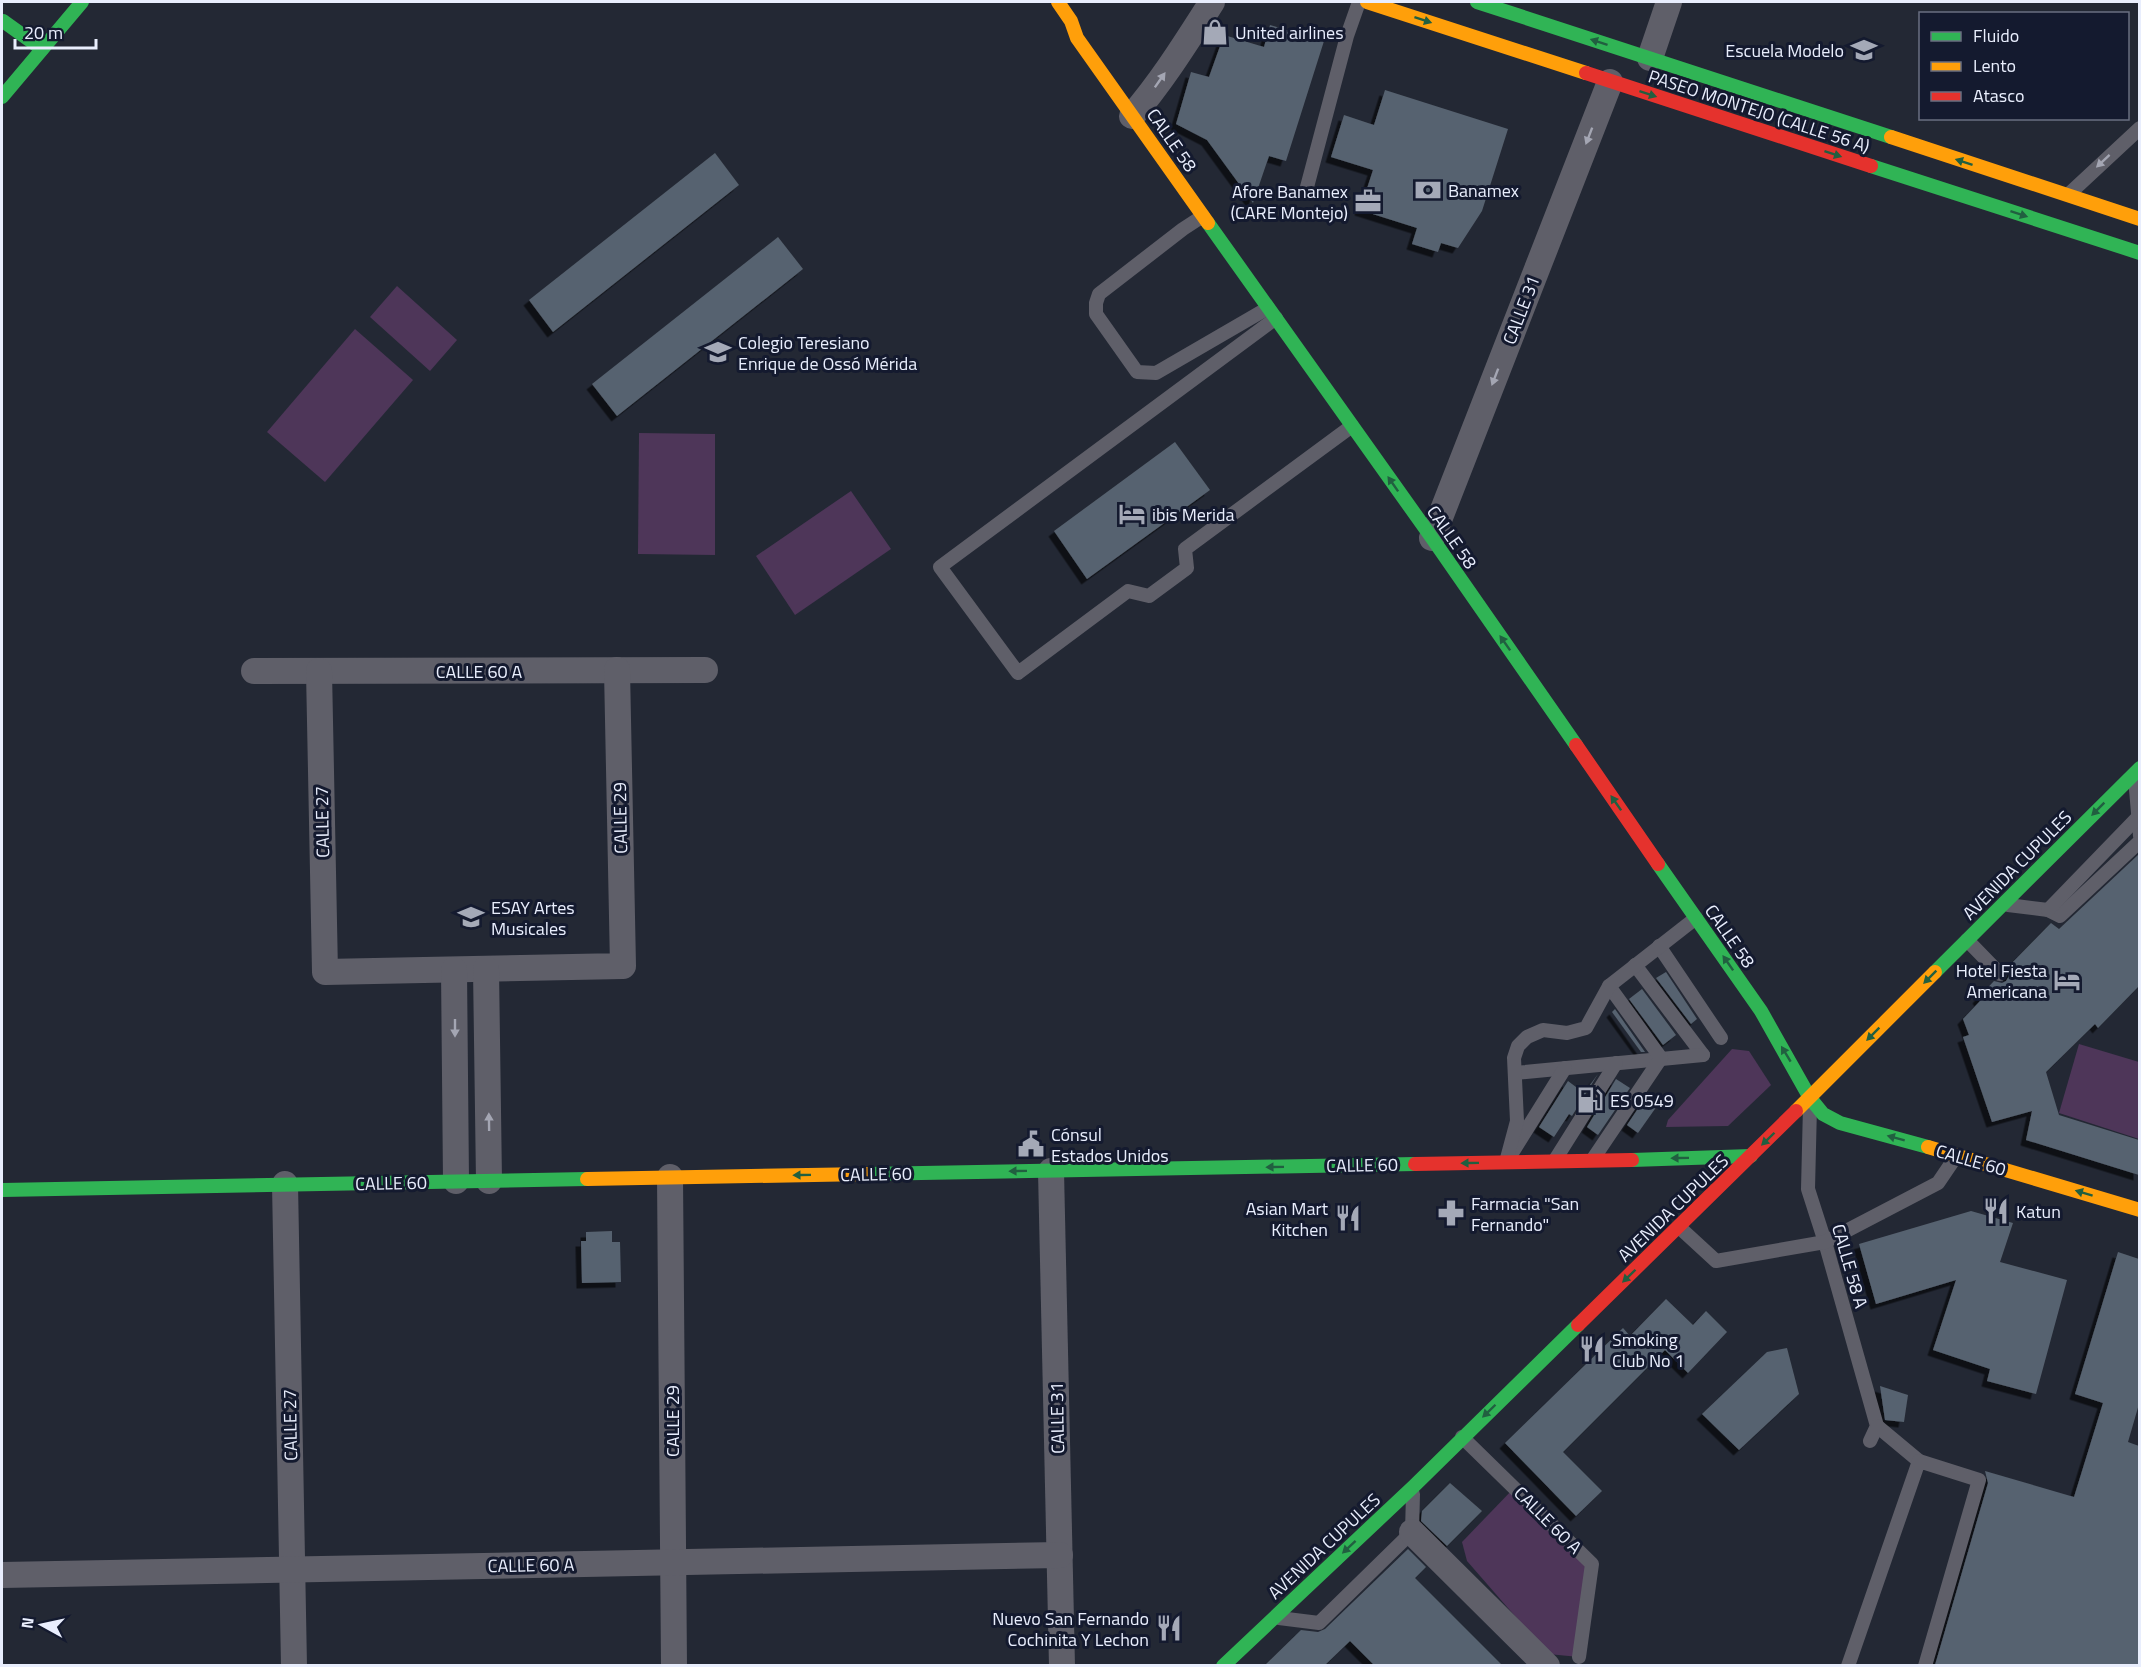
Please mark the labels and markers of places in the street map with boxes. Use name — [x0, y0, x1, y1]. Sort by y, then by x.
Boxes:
shop icon: United airlines — [1200, 17, 1230, 47]
place label: United airlines — [1235, 19, 1344, 46]
school or university icon: Escuela Modelo — [1849, 35, 1879, 65]
place label: Escuela Modelo — [1725, 37, 1844, 64]
bank icon: Banamex — [1413, 175, 1443, 205]
place label: Banamex — [1448, 177, 1519, 204]
place label: Afore Banamex (CARE Montejo) — [1231, 178, 1348, 226]
office icon: Afore Banamex (CARE Montejo) — [1353, 186, 1383, 216]
place label: Colegio Teresiano Enrique de Ossó Mérida — [738, 329, 917, 377]
school or university icon: Colegio Teresiano Enrique de Ossó Mérida — [703, 337, 733, 367]
hotel icon: ibis Merida — [1117, 499, 1147, 529]
place label: ibis Merida — [1152, 501, 1235, 528]
place label: ESAY Artes Musicales — [491, 894, 575, 942]
school or university icon: ESAY Artes Musicales — [456, 902, 486, 932]
place label: Hotel Fiesta Americana — [1956, 957, 2047, 1005]
hotel icon: Hotel Fiesta Americana — [2052, 965, 2082, 995]
fuel station icon: ES 0549 — [1575, 1085, 1605, 1115]
place label: ES 0549 — [1610, 1087, 1674, 1114]
place label: Cónsul Estados Unidos — [1051, 1121, 1169, 1169]
public building icon: Cónsul Estados Unidos — [1016, 1129, 1046, 1159]
place label: Farmacia "San Fernando" — [1471, 1190, 1579, 1238]
place label: Asian Mart Kitchen — [1246, 1195, 1329, 1243]
restaurant icon: Katun — [1981, 1196, 2011, 1226]
pharmacy icon: Farmacia "San Fernando" — [1436, 1198, 1466, 1228]
place label: Katun — [2016, 1198, 2061, 1225]
restaurant icon: Asian Mart Kitchen — [1333, 1203, 1363, 1233]
place label: Smoking Club No 1 — [1612, 1326, 1685, 1374]
restaurant icon: Smoking Club No 1 — [1577, 1334, 1607, 1364]
place label: Nuevo San Fernando Cochinita Y Lechon — [992, 1605, 1149, 1653]
restaurant icon: Nuevo San Fernando Cochinita Y Lechon — [1154, 1613, 1184, 1643]

